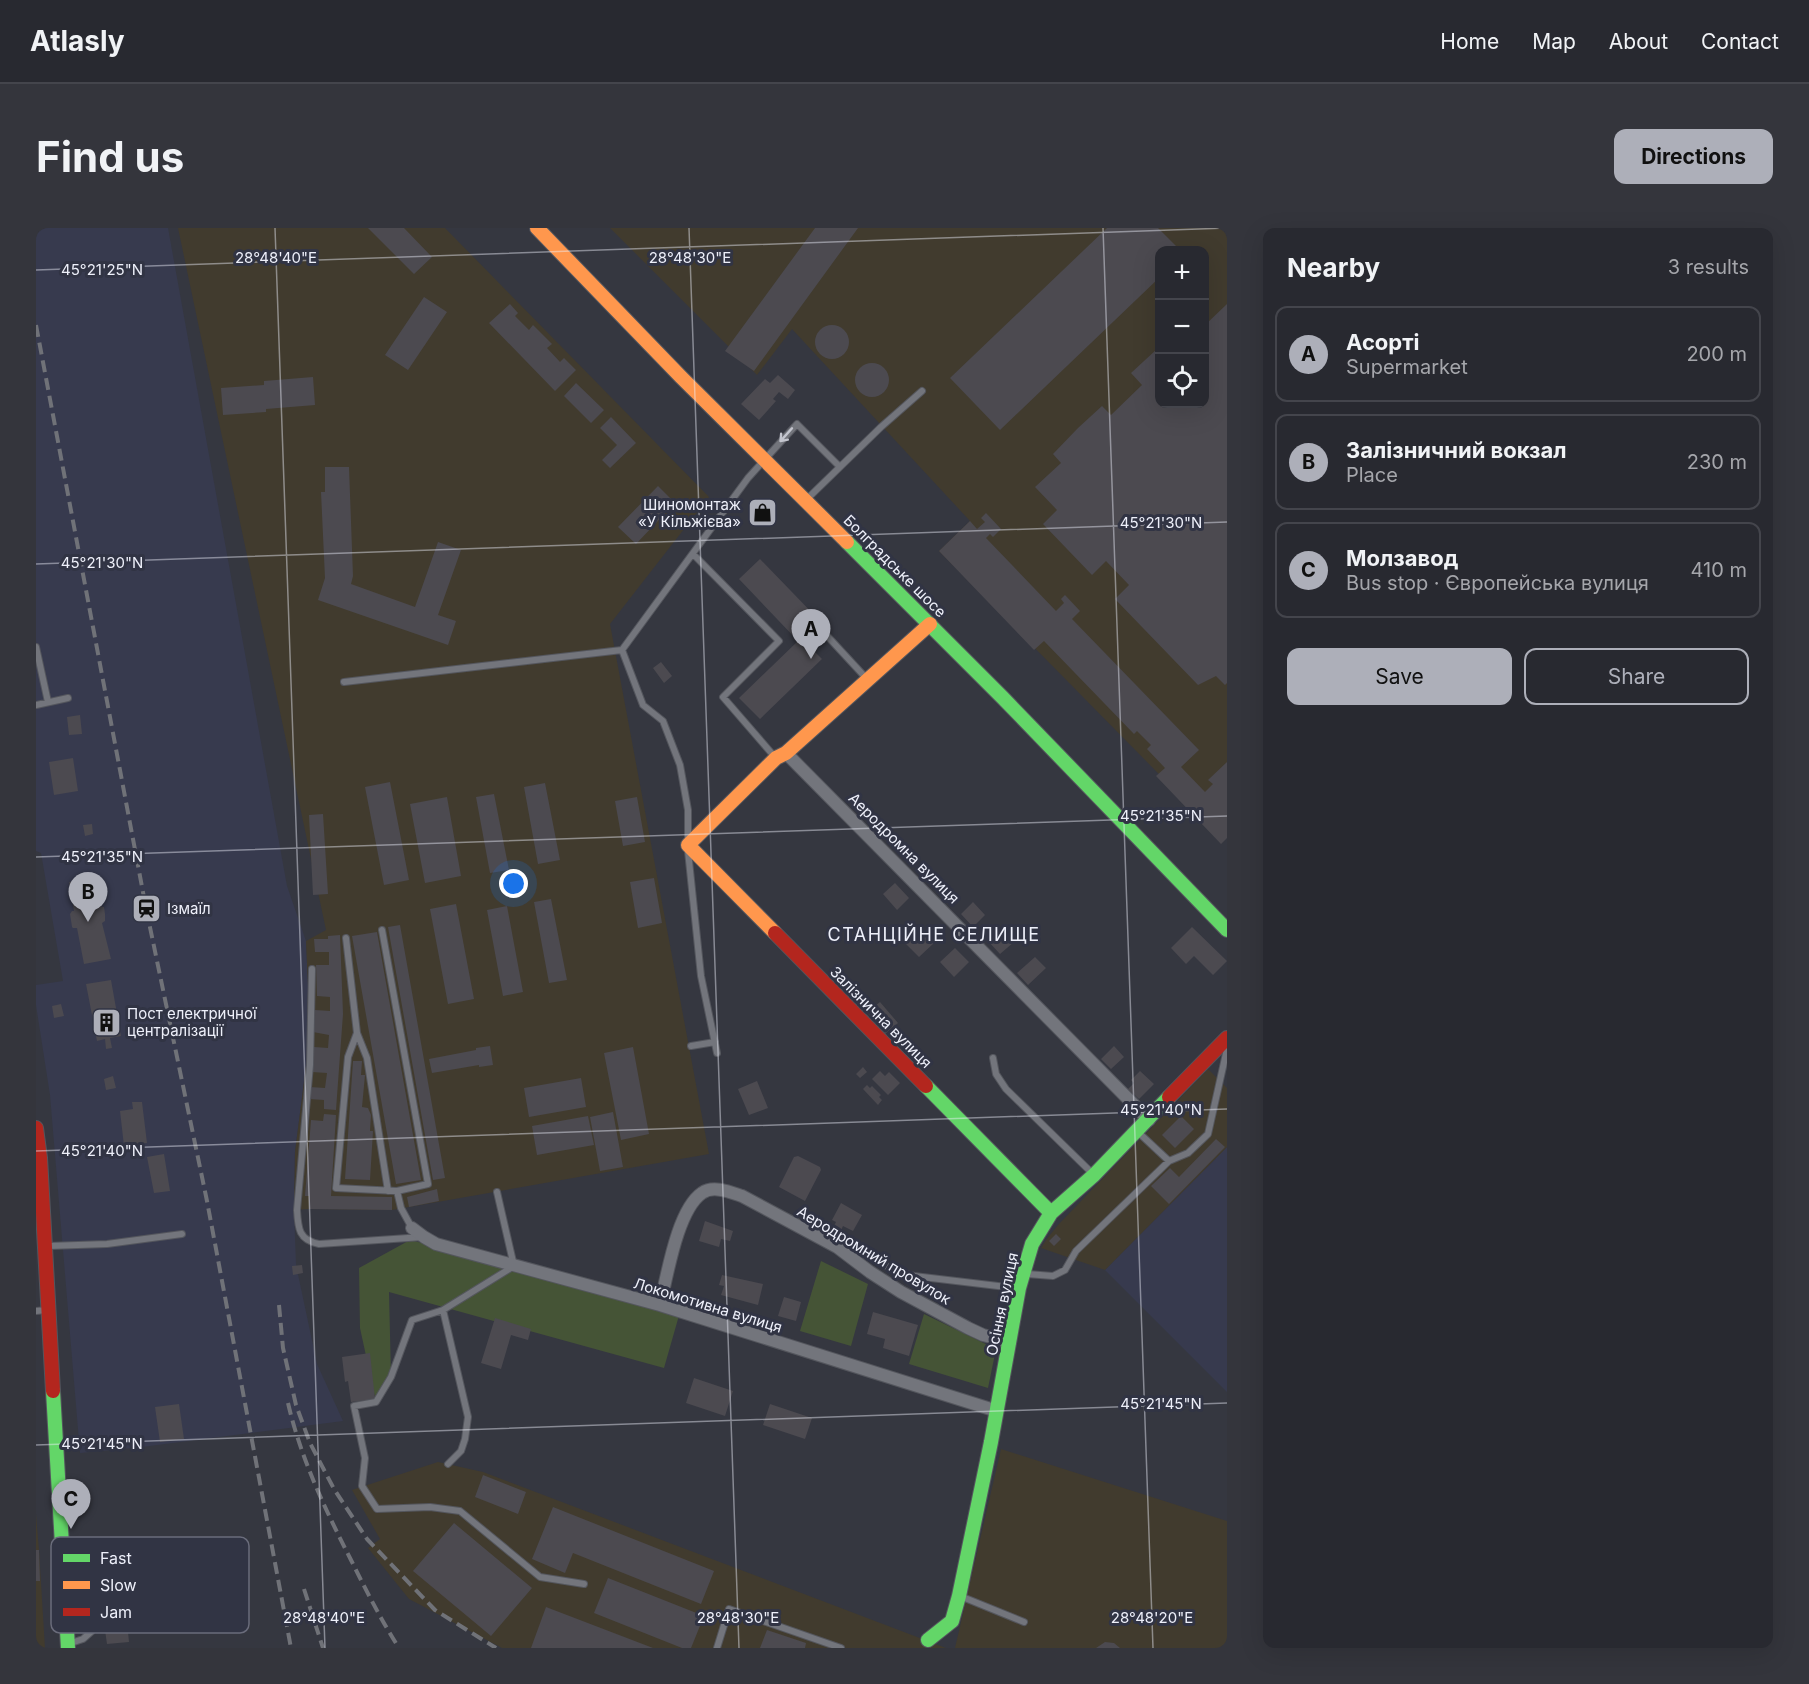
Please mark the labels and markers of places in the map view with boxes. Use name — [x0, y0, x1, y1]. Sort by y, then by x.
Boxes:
place label: Шиномонтаж «У Кільжієва» — [638, 495, 741, 531]
shop icon: Шиномонтаж «У Кільжієва» — [746, 497, 778, 529]
pin: A — [792, 610, 830, 659]
pin: B — [68, 872, 108, 922]
station icon: Ізмаїл — [130, 892, 162, 924]
place label: Ізмаїл — [167, 899, 211, 918]
place label: Пост електричної централізації — [127, 1004, 258, 1040]
building icon: Пост електричної централізації — [90, 1006, 122, 1038]
pin: C — [51, 1480, 90, 1529]

